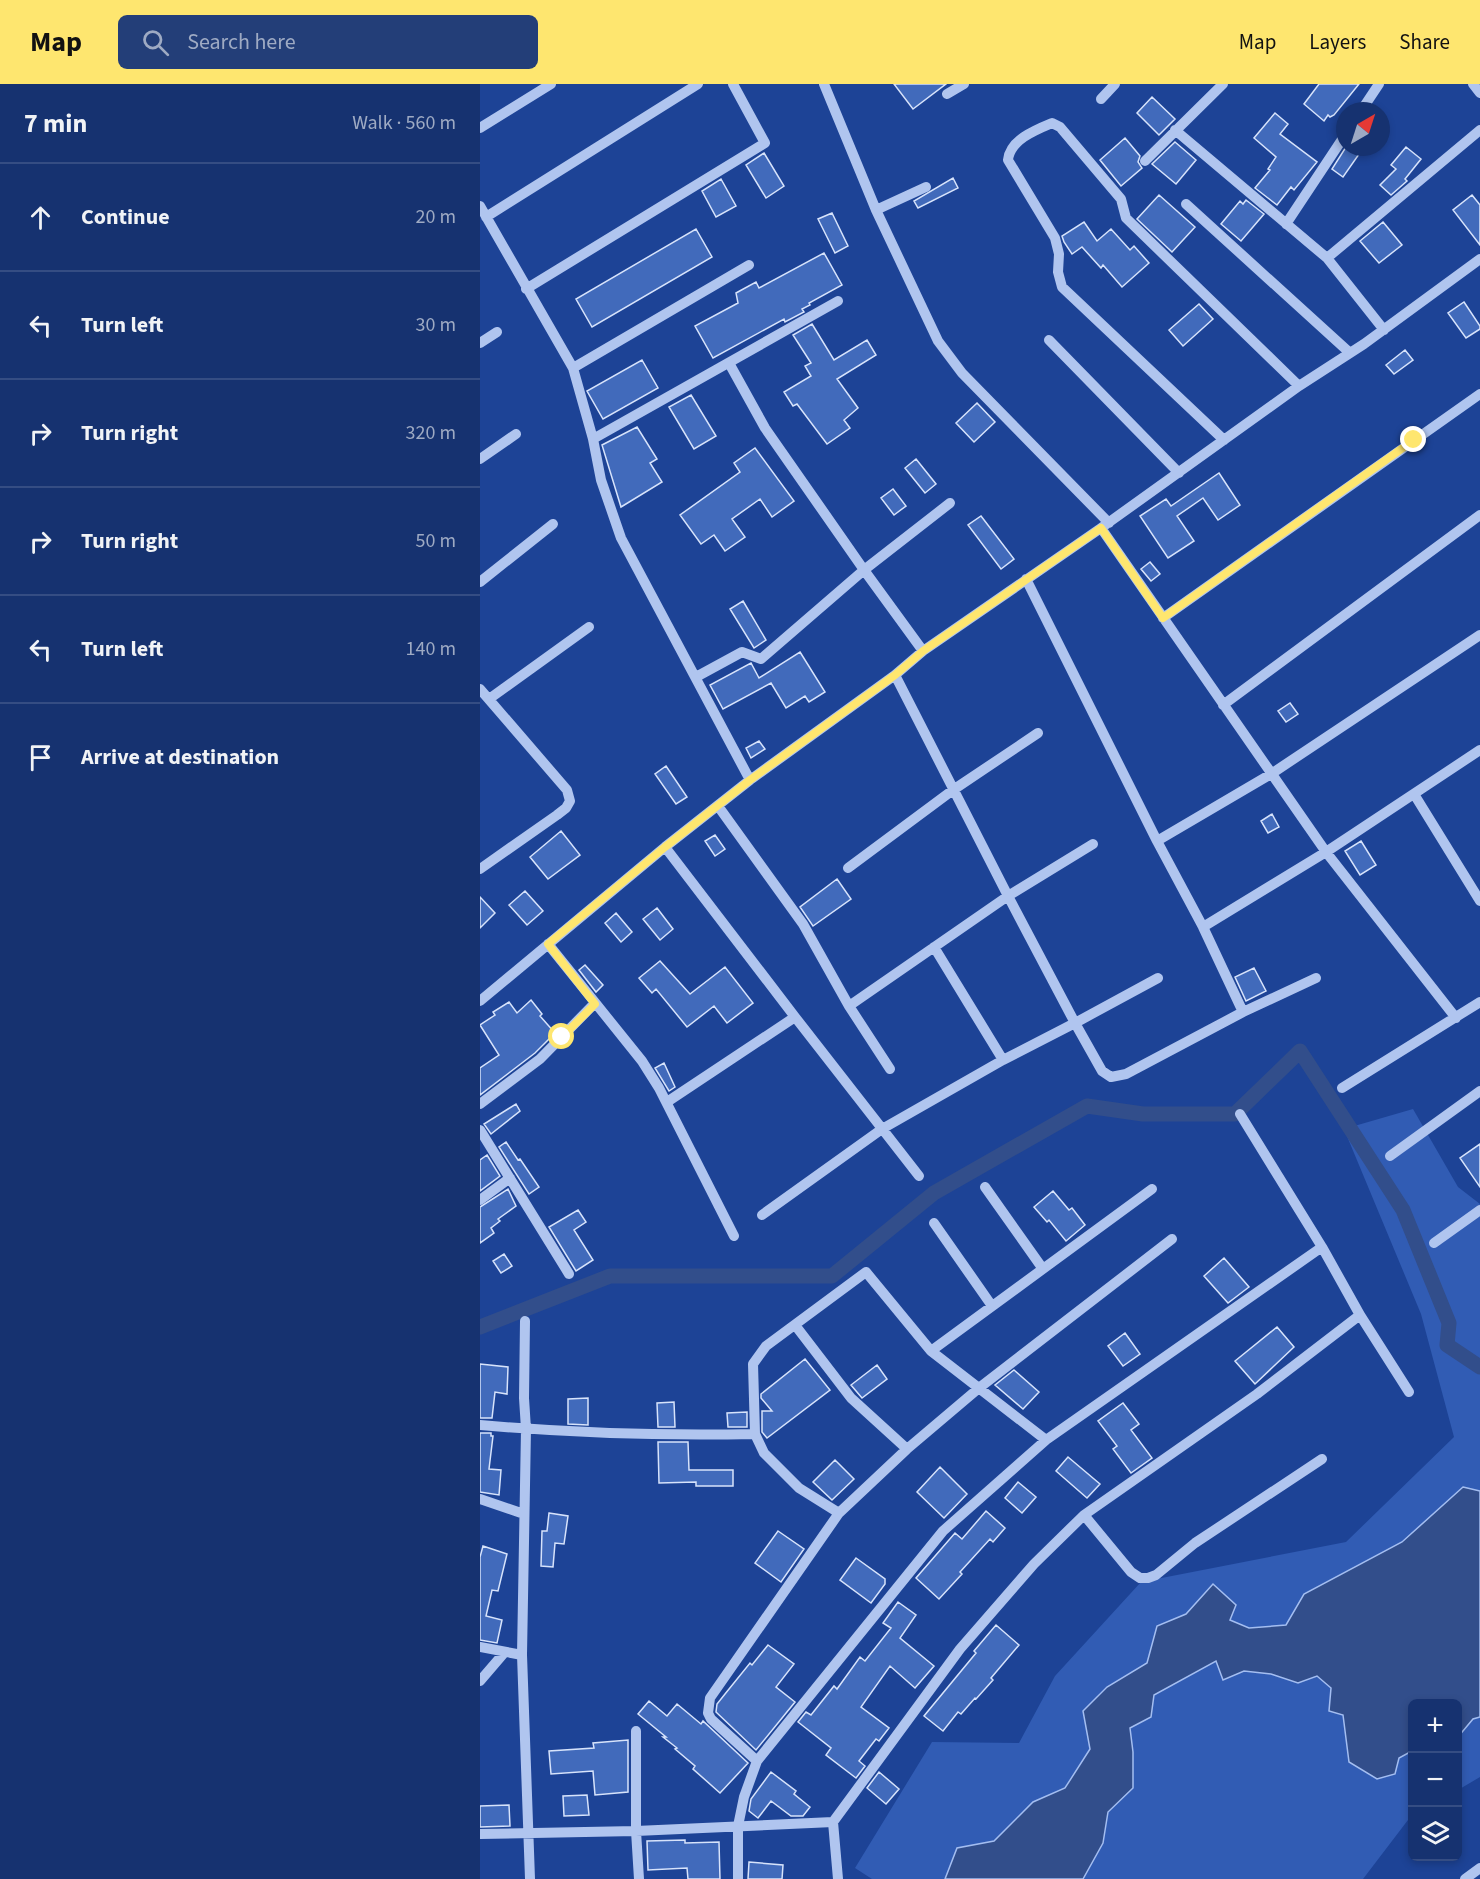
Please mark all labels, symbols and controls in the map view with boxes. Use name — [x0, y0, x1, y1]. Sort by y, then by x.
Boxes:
search box — [118, 15, 538, 69]
text: Map — [30, 22, 82, 62]
icon: search — [139, 26, 172, 59]
text: Search here — [187, 26, 296, 58]
text: Map — [1239, 27, 1276, 57]
text: Layers — [1309, 27, 1366, 57]
text: Share — [1399, 27, 1450, 57]
north arrow — [1336, 102, 1390, 156]
text: 7 min — [24, 105, 87, 142]
text: Walk · 560 m — [352, 109, 456, 137]
icon: ahead — [24, 201, 57, 234]
text: Continue — [81, 201, 170, 233]
text: 20 m — [416, 203, 456, 231]
icon: left — [24, 309, 57, 342]
text: Turn left — [81, 309, 163, 341]
text: 30 m — [416, 311, 456, 339]
icon: right — [24, 417, 57, 450]
text: Turn right — [81, 417, 178, 449]
text: 320 m — [406, 419, 456, 447]
route end — [1400, 426, 1426, 452]
icon: right — [24, 525, 57, 558]
text: Turn right — [81, 525, 178, 557]
text: 50 m — [416, 527, 456, 555]
icon: left — [24, 633, 57, 666]
text: Turn left — [81, 633, 163, 665]
text: 140 m — [406, 635, 456, 663]
icon: arrive — [24, 741, 57, 774]
text: Arrive at destination — [81, 741, 279, 773]
route start — [548, 1023, 574, 1049]
map controls — [1408, 1699, 1462, 1861]
button: + — [1408, 1699, 1462, 1753]
button: − — [1408, 1753, 1462, 1807]
button: layers — [1408, 1807, 1462, 1861]

